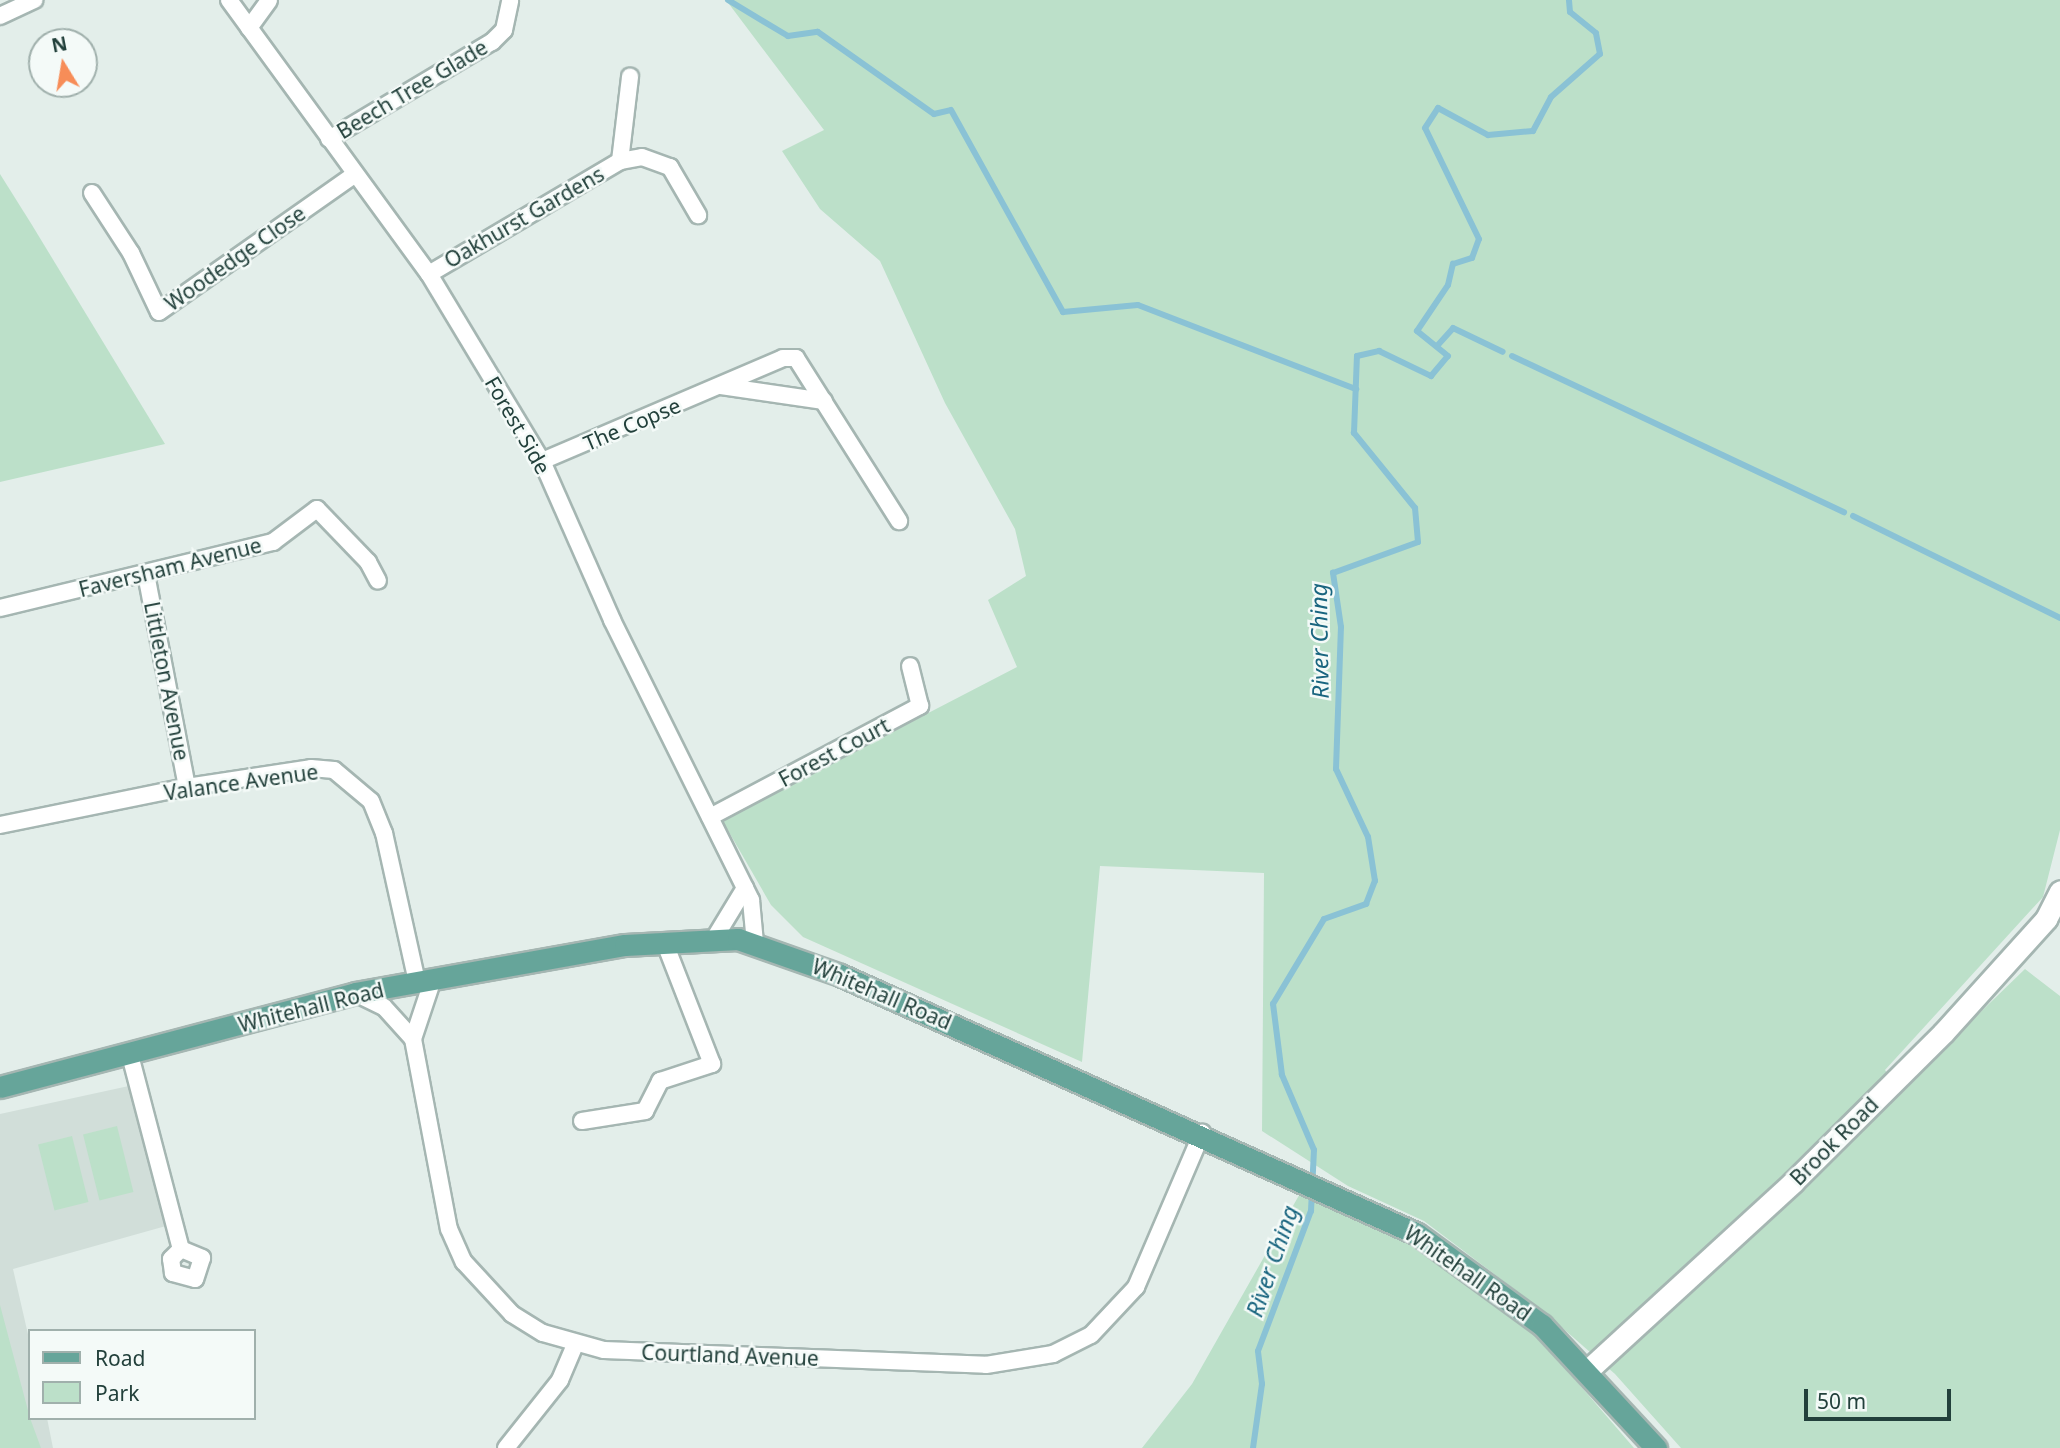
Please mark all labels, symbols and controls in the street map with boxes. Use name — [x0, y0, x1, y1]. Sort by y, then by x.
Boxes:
north arrow — [28, 28, 98, 98]
text: N — [49, 30, 69, 59]
street label: Beech Tree Glade — [332, 34, 492, 144]
street label: Oakhurst Gardens — [440, 161, 608, 273]
street label: Woodedge Close — [160, 200, 310, 316]
street label: Forest Side — [480, 372, 556, 478]
street label: The Copse — [580, 392, 684, 456]
street label: Faversham Avenue — [76, 532, 264, 602]
water label: River Ching — [1304, 583, 1334, 699]
street label: Littleton Avenue — [139, 599, 195, 763]
street label: Forest Court — [774, 712, 894, 792]
street label: Valance Avenue — [162, 759, 320, 805]
street label: Whitehall Road — [809, 953, 955, 1035]
street label: Whitehall Road — [236, 977, 386, 1037]
street label: Brook Road — [1785, 1092, 1883, 1190]
water label: River Ching — [1240, 1202, 1304, 1320]
street label: Whitehall Road — [1400, 1220, 1536, 1326]
legend — [28, 1329, 256, 1420]
street label: Courtland Avenue — [641, 1339, 819, 1371]
text: Road — [95, 1344, 145, 1372]
scale bar — [1808, 1374, 1955, 1418]
text: Park — [95, 1379, 139, 1407]
text: 50 m — [1817, 1387, 1866, 1415]

